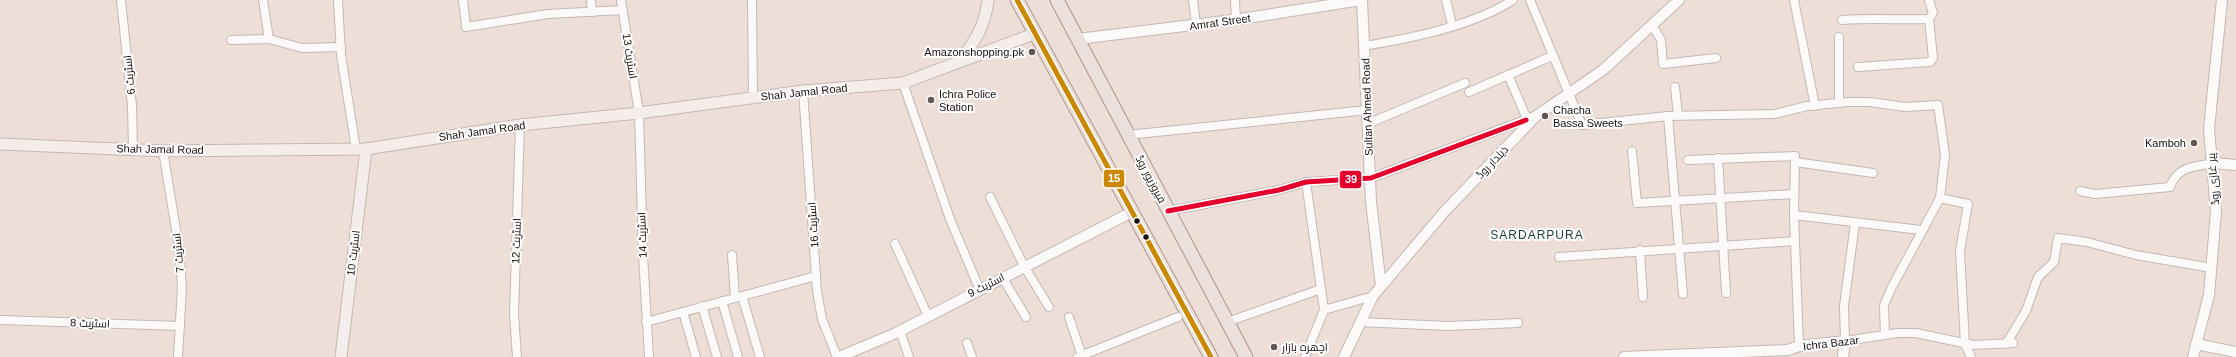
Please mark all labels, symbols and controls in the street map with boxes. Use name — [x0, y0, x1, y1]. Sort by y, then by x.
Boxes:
street label: Amrat Street — [1189, 12, 1251, 32]
street label: اسٹریٹ 13 — [620, 32, 640, 80]
place label: Amazonshopping.pk — [924, 46, 1024, 58]
marker: Amazonshopping.pk — [1027, 47, 1037, 57]
street label: اسٹریٹ 6 — [121, 55, 138, 95]
street label: Sultan Ahmed Road — [1359, 58, 1375, 156]
street label: Shah Jamal Road — [760, 81, 848, 103]
place label: Ichra Police Station — [939, 88, 996, 113]
marker: Ichra Police Station — [926, 95, 936, 105]
place label: Chacha Bassa Sweets — [1553, 104, 1623, 129]
marker: Chacha Bassa Sweets — [1540, 111, 1550, 121]
street label: Shah Jamal Road — [438, 119, 526, 143]
place label: Kamboh — [2145, 137, 2186, 149]
marker: Kamboh — [2189, 138, 2199, 148]
street label: Shah Jamal Road — [116, 142, 204, 156]
street label: ذیلدار روڈ — [1474, 143, 1511, 181]
street label: پیر غازی روڈ — [2205, 152, 2222, 206]
street label: فیروزپور روڈ — [1133, 153, 1169, 205]
line badge: 15 — [1103, 169, 1125, 188]
line badge: 39 — [1339, 170, 1362, 189]
text: 15 — [1108, 172, 1120, 184]
text: 39 — [1345, 173, 1357, 185]
street label: اسٹریٹ 16 — [805, 202, 822, 248]
street label: اسٹریٹ 14 — [635, 212, 650, 258]
unlabelled marker — [1132, 216, 1142, 226]
street label: اسٹریٹ 12 — [509, 218, 524, 264]
district label: SARDARPURA — [1490, 228, 1584, 242]
street label: اسٹریٹ 10 — [344, 230, 363, 277]
unlabelled marker — [1141, 232, 1151, 242]
street label: اسٹریٹ 7 — [170, 233, 187, 273]
street label: اسٹریٹ 9 — [966, 271, 1007, 300]
street label: اسٹریٹ 8 — [70, 316, 110, 331]
street label: Ichra Bazar — [1802, 334, 1860, 352]
place label: اچھرہ بازار — [1281, 341, 1328, 354]
marker: اچھرہ بازار — [1269, 342, 1279, 352]

